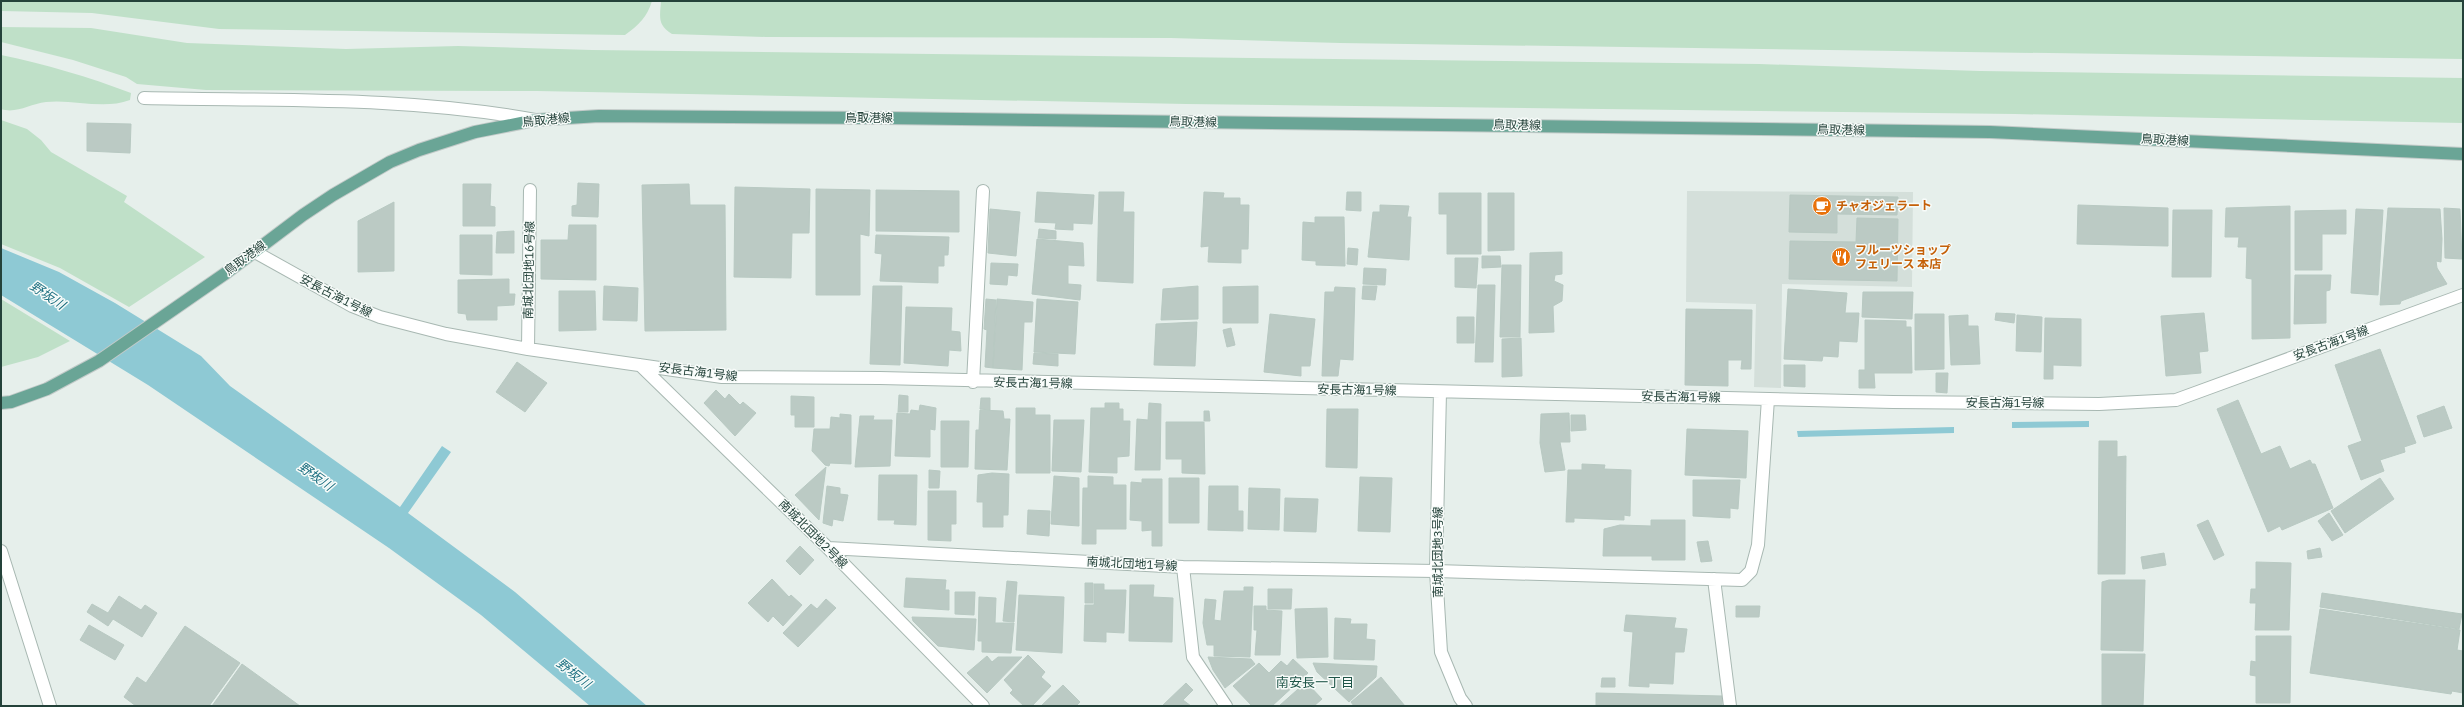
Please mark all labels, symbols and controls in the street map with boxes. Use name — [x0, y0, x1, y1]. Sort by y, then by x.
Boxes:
street label: 鳥取港線 — [521, 110, 571, 129]
street label: 鳥取港線 — [845, 110, 893, 125]
street label: 鳥取港線 — [1169, 114, 1217, 129]
street label: 鳥取港線 — [1493, 117, 1541, 132]
street label: 鳥取港線 — [1817, 122, 1865, 137]
street label: 鳥取港線 — [2141, 131, 2189, 148]
cafe icon: チャオジェラート — [1811, 195, 1833, 217]
place label: チャオジェラート — [1836, 198, 1932, 213]
street label: 南城北団地16号線 — [520, 221, 537, 319]
street label: 鳥取港線 — [221, 237, 268, 278]
place label: フルーツショップ フェリース 本店 — [1855, 242, 1951, 271]
restaurant icon: フルーツショップ フェリース 本店 — [1830, 246, 1852, 268]
street label: 安長古海1号線 — [298, 271, 375, 320]
water label: 野坂川 — [27, 277, 70, 314]
street label: 安長古海1号線 — [2291, 322, 2371, 363]
street label: 安長古海1号線 — [658, 359, 738, 384]
street label: 安長古海1号線 — [993, 374, 1073, 391]
street label: 安長古海1号線 — [1317, 381, 1397, 398]
street label: 安長古海1号線 — [1641, 388, 1721, 405]
street label: 安長古海1号線 — [1965, 395, 2045, 410]
water label: 野坂川 — [295, 458, 338, 496]
street label: 南城北団地2号線 — [776, 496, 851, 571]
street label: 南城北団地3号線 — [1430, 506, 1445, 598]
street label: 南城北団地1号線 — [1086, 554, 1178, 573]
water label: 野坂川 — [553, 655, 596, 693]
district label: 南安長一丁目 — [1276, 674, 1354, 691]

